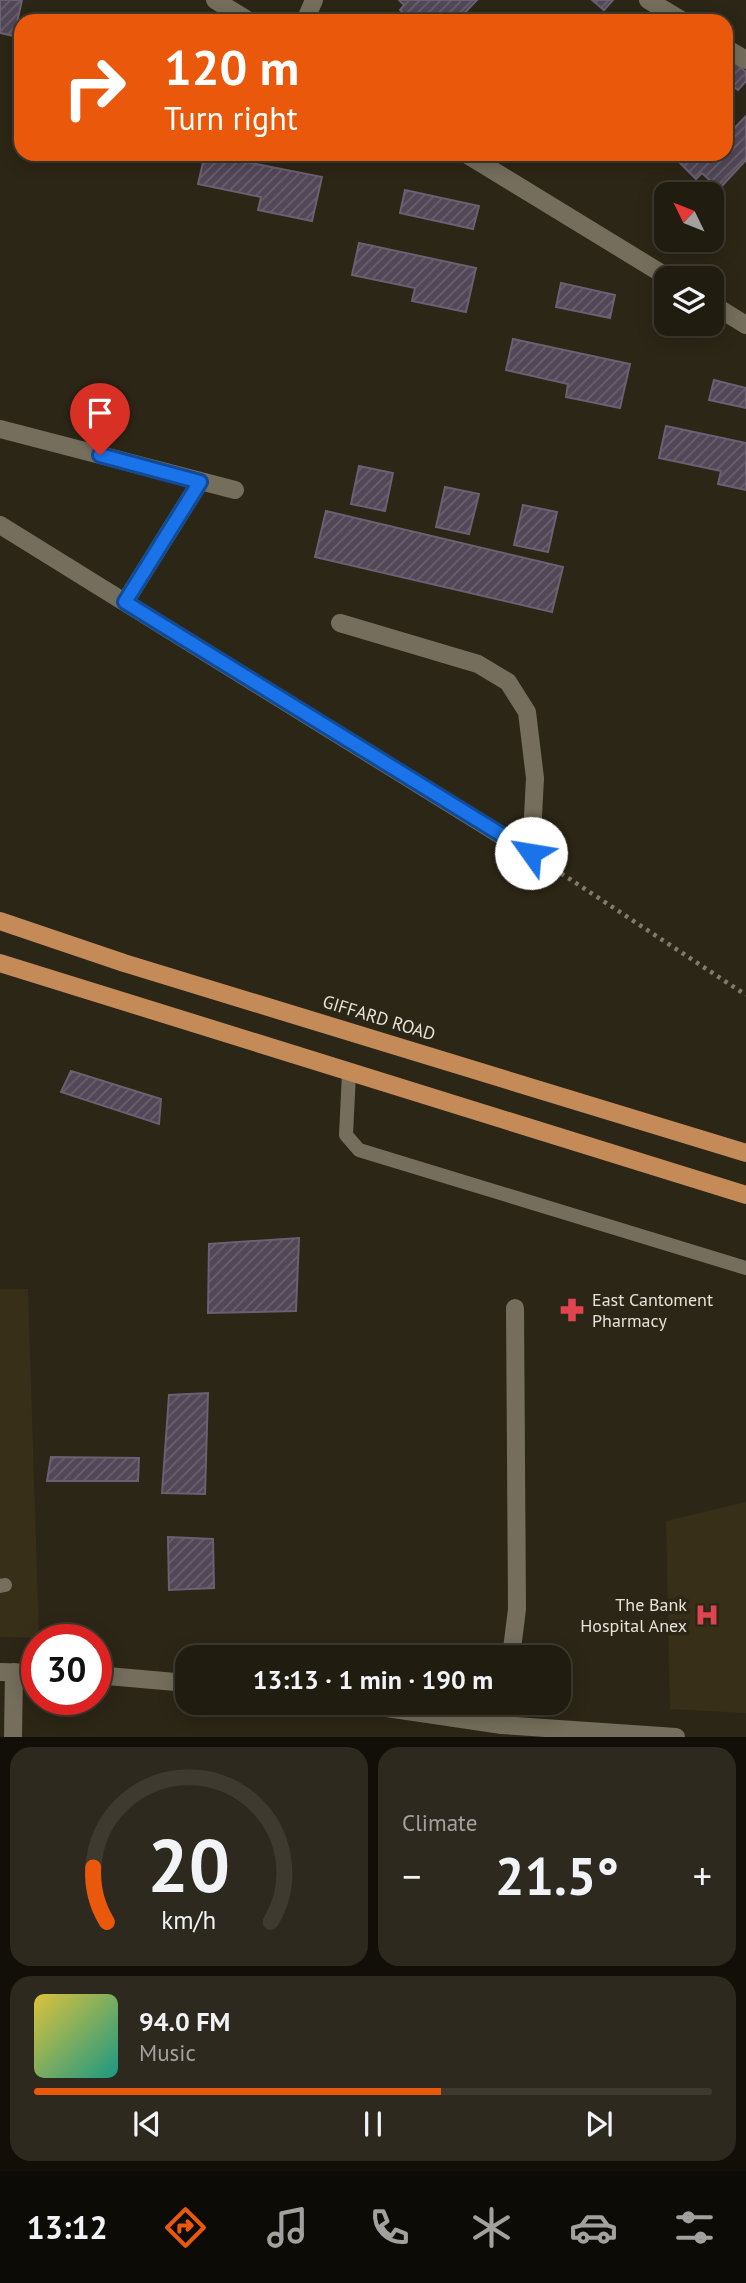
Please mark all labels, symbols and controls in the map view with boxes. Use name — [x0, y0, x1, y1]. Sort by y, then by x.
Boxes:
text: 120 m — [164, 35, 299, 99]
icon: right — [49, 42, 140, 133]
text: Turn right — [164, 97, 298, 139]
north arrow — [654, 182, 724, 252]
map controls — [654, 182, 724, 336]
button: layers — [654, 266, 724, 336]
pin — [70, 383, 130, 455]
icon: arrive — [81, 394, 119, 432]
position arrow — [494, 816, 568, 890]
street label: GIFFARD ROAD — [320, 989, 438, 1046]
place label: East Cantoment Pharmacy — [592, 1288, 713, 1332]
pharmacy icon: East Cantoment Pharmacy — [558, 1296, 586, 1324]
place label: The Bank Hospital Anex — [580, 1593, 687, 1637]
hospital icon: The Bank Hospital Anex — [693, 1601, 721, 1629]
speed limit sign: 30 — [21, 1624, 112, 1715]
text: 13:13 · 1 min · 190 m — [253, 1663, 493, 1696]
text: Climate — [402, 1808, 477, 1837]
text: 20 — [148, 1819, 230, 1913]
text: 21.5° — [495, 1842, 619, 1909]
text: − — [402, 1851, 421, 1900]
text: + — [693, 1851, 712, 1900]
text: km/h — [162, 1904, 216, 1936]
text: 94.0 FM — [139, 2005, 230, 2038]
text: Music — [139, 2038, 196, 2067]
icon: previous — [128, 2105, 166, 2143]
icon: pause — [354, 2105, 392, 2143]
icon: next — [580, 2105, 618, 2143]
icon: directions — [161, 2203, 210, 2252]
icon: music — [263, 2203, 312, 2252]
icon: phone — [365, 2203, 414, 2252]
icon: climate — [467, 2203, 516, 2252]
icon: car — [569, 2203, 618, 2252]
icon: filters — [670, 2203, 719, 2252]
text: 13:12 — [26, 2206, 108, 2248]

